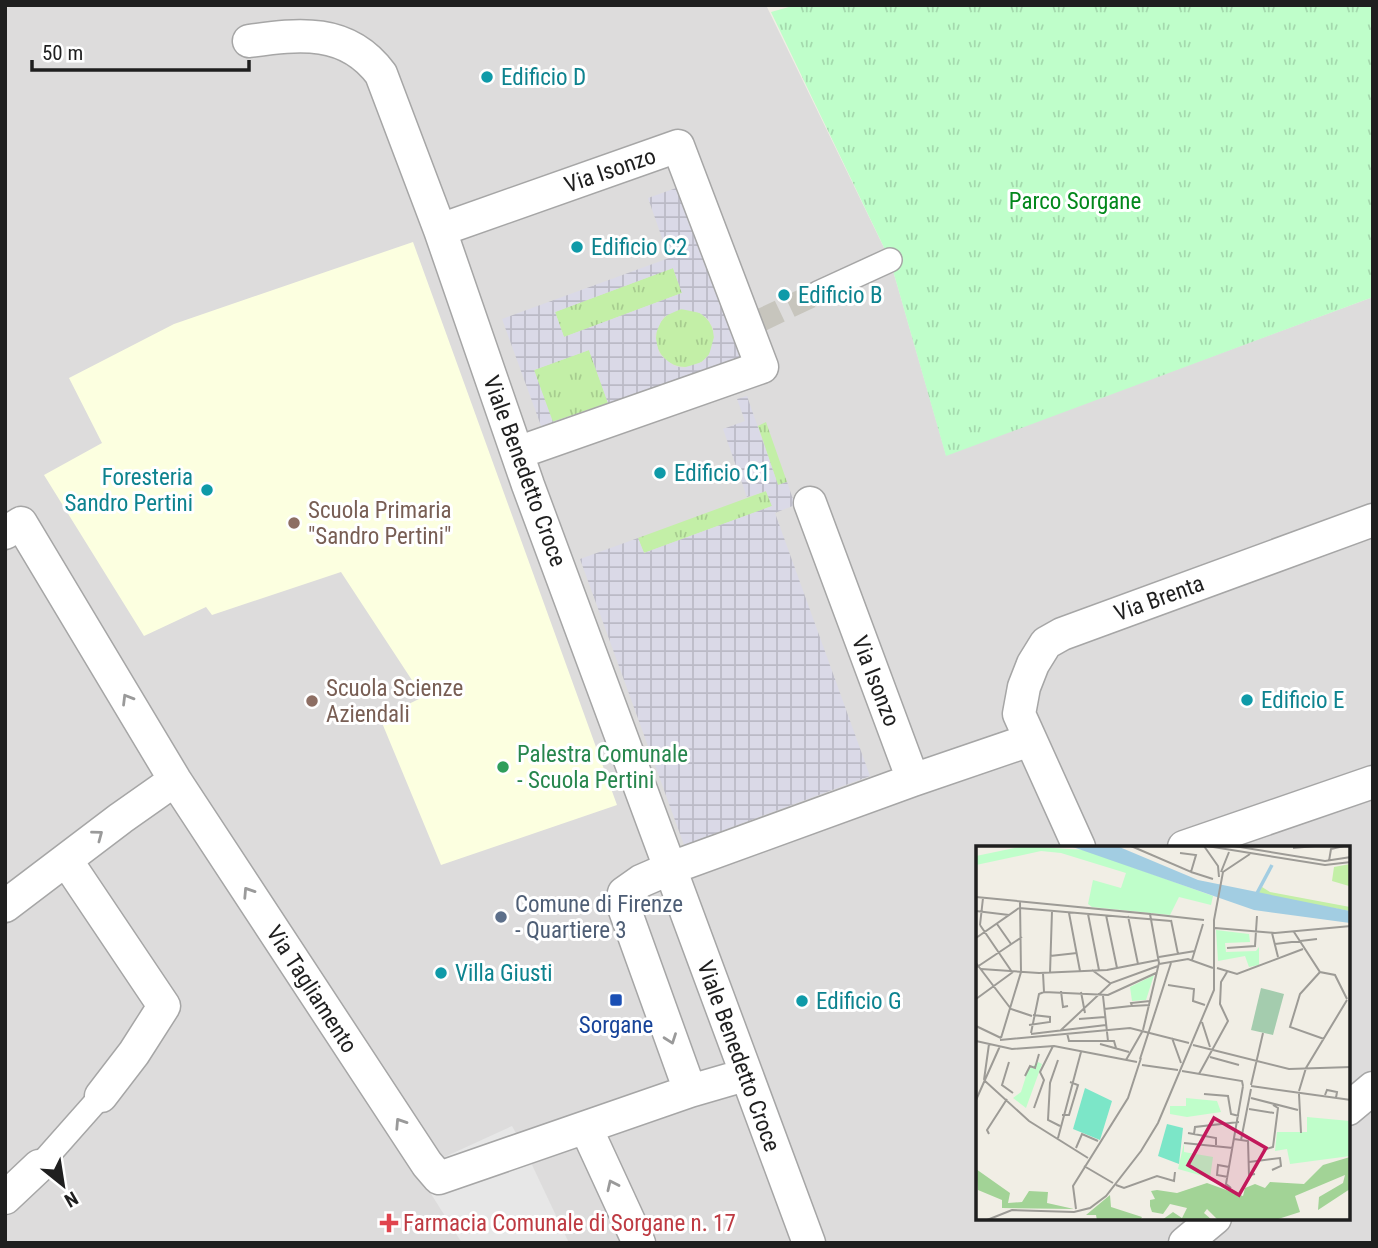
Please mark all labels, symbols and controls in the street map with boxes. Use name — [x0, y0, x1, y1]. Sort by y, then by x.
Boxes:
scale bar — [32, 28, 248, 72]
text: 50 m — [42, 41, 83, 65]
place label: Edificio D — [501, 64, 586, 91]
marker: Edificio D — [479, 69, 495, 85]
street label: Via Isonzo — [561, 142, 659, 199]
park label: Parco Sorgane — [1009, 188, 1141, 215]
place label: Edificio C2 — [591, 234, 687, 261]
marker: Edificio C2 — [569, 239, 585, 255]
place label: Edificio B — [798, 282, 882, 309]
marker: Edificio B — [776, 287, 792, 303]
street label: Viale Benedetto Croce — [477, 372, 572, 570]
place label: Edificio C1 — [674, 460, 770, 487]
place label: Foresteria Sandro Pertini — [64, 464, 193, 517]
marker: Edificio C1 — [652, 465, 668, 481]
marker: Foresteria Sandro Pertini — [199, 482, 215, 498]
place label: Scuola Primaria "Sandro Pertini" — [308, 497, 451, 550]
marker: Scuola Primaria "Sandro Pertini" — [286, 515, 302, 531]
street label: Via Brenta — [1111, 570, 1208, 627]
street label: Via Isonzo — [846, 632, 905, 730]
place label: Scuola Scienze Aziendali — [326, 675, 463, 728]
place label: Edificio E — [1261, 687, 1344, 714]
marker: Edificio E — [1239, 692, 1255, 708]
marker: Scuola Scienze Aziendali — [304, 693, 320, 709]
one-way arrow — [122, 694, 135, 707]
place label: Palestra Comunale - Scuola Pertini — [517, 741, 688, 794]
marker: Palestra Comunale - Scuola Pertini — [495, 759, 511, 775]
one-way arrow — [91, 831, 103, 843]
inset map — [976, 846, 1350, 1220]
one-way arrow — [243, 886, 256, 899]
place label: Comune di Firenze - Quartiere 3 — [515, 891, 683, 944]
marker: Comune di Firenze - Quartiere 3 — [493, 909, 509, 925]
street label: Via Tagliamento — [260, 921, 363, 1058]
street label: Viale Benedetto Croce — [691, 957, 786, 1155]
place label: Villa Giusti — [455, 960, 553, 987]
marker: Villa Giusti — [433, 965, 449, 981]
place label: Edificio G — [816, 988, 902, 1015]
marker: Sorgane — [608, 992, 624, 1008]
marker: Edificio G — [794, 993, 810, 1009]
place label: Sorgane — [579, 1012, 653, 1039]
one-way arrow — [663, 1033, 677, 1045]
one-way arrow — [395, 1117, 408, 1130]
north arrow — [28, 1150, 98, 1220]
one-way arrow — [606, 1180, 620, 1192]
text: N — [60, 1186, 82, 1212]
place label: Farmacia Comunale di Sorgane n. 17 — [403, 1210, 736, 1237]
marker: Farmacia Comunale di Sorgane n. 17 — [381, 1215, 397, 1231]

